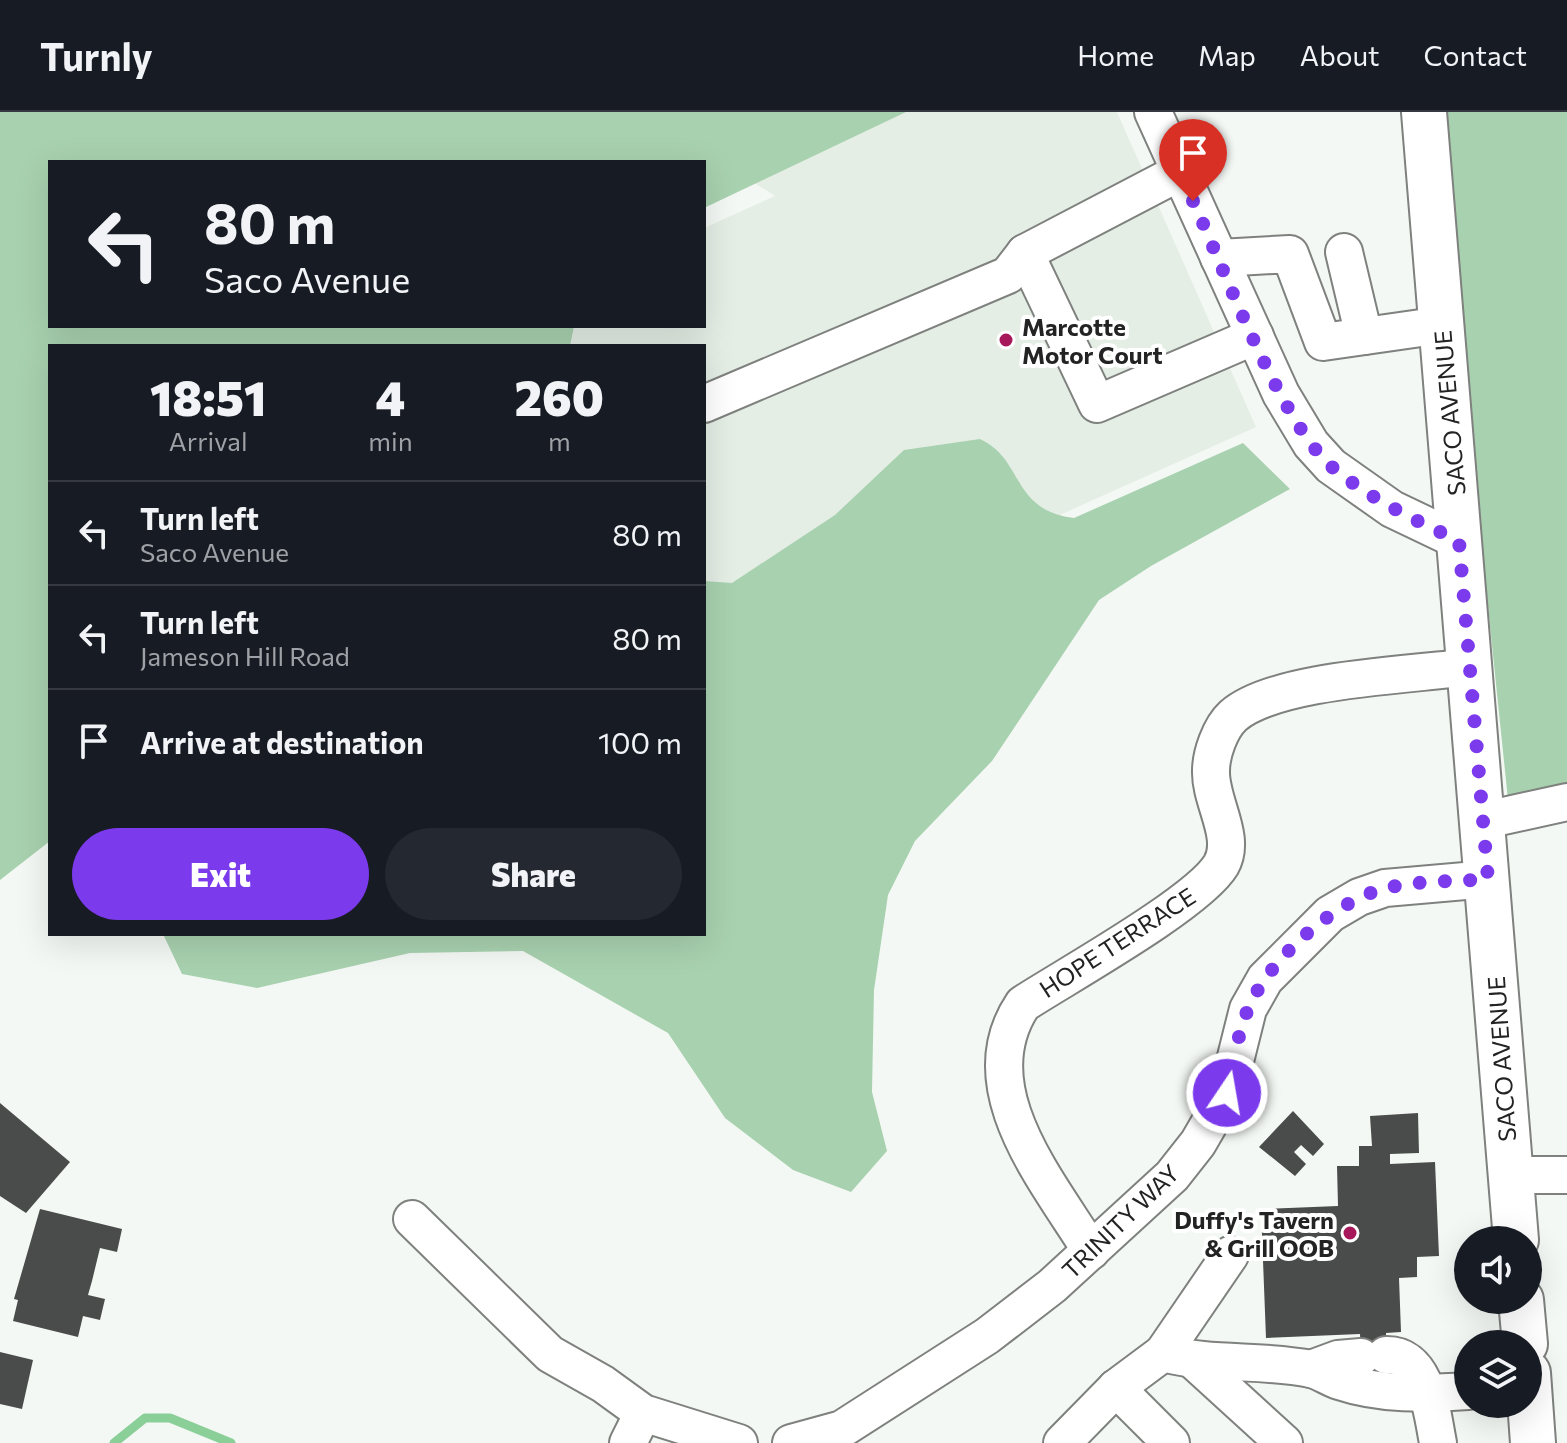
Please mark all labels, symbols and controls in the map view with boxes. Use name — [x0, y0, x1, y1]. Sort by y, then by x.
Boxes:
text: Turnly — [40, 32, 153, 79]
text: Home — [1077, 38, 1154, 72]
text: Map — [1198, 38, 1256, 72]
text: About — [1300, 38, 1380, 72]
text: Contact — [1424, 38, 1527, 72]
pin — [1159, 119, 1227, 201]
icon: arrive — [1171, 131, 1215, 175]
text: 80 m — [204, 187, 335, 256]
icon: left — [72, 192, 176, 296]
text: Saco Avenue — [204, 256, 410, 300]
place label: Marcotte Motor Court — [1022, 312, 1163, 369]
street label: SACO AVENUE — [1427, 329, 1471, 497]
marker: Marcotte Motor Court — [997, 331, 1015, 349]
text: 18:51 — [150, 367, 266, 426]
text: 4 — [376, 367, 405, 426]
text: 260 — [515, 367, 604, 426]
text: Arrival — [169, 425, 248, 456]
text: min — [368, 425, 413, 456]
text: m — [548, 425, 571, 456]
text: Turn left — [140, 499, 259, 536]
icon: left — [72, 511, 116, 555]
text: 80 m — [612, 515, 682, 552]
text: Saco Avenue — [140, 536, 289, 567]
text: Turn left — [140, 603, 259, 640]
icon: left — [72, 615, 116, 659]
text: 80 m — [612, 619, 682, 656]
text: Jameson Hill Road — [140, 640, 350, 671]
icon: arrive — [72, 719, 116, 763]
text: Arrive at destination — [140, 723, 424, 760]
text: 100 m — [598, 723, 682, 760]
button: Exit — [72, 828, 369, 920]
button: Share — [385, 828, 682, 920]
street label: HOPE TERRACE — [1034, 881, 1200, 1003]
street label: SACO AVENUE — [1481, 975, 1521, 1143]
position arrow — [1185, 1051, 1269, 1135]
street label: TRINITY WAY — [1055, 1158, 1185, 1284]
place label: Duffy's Tavern & Grill OOB — [1174, 1205, 1334, 1262]
marker: Duffy's Tavern & Grill OOB — [1341, 1224, 1359, 1242]
map controls — [1454, 1226, 1542, 1418]
button: sound — [1454, 1226, 1542, 1314]
button: layers — [1454, 1330, 1542, 1418]

